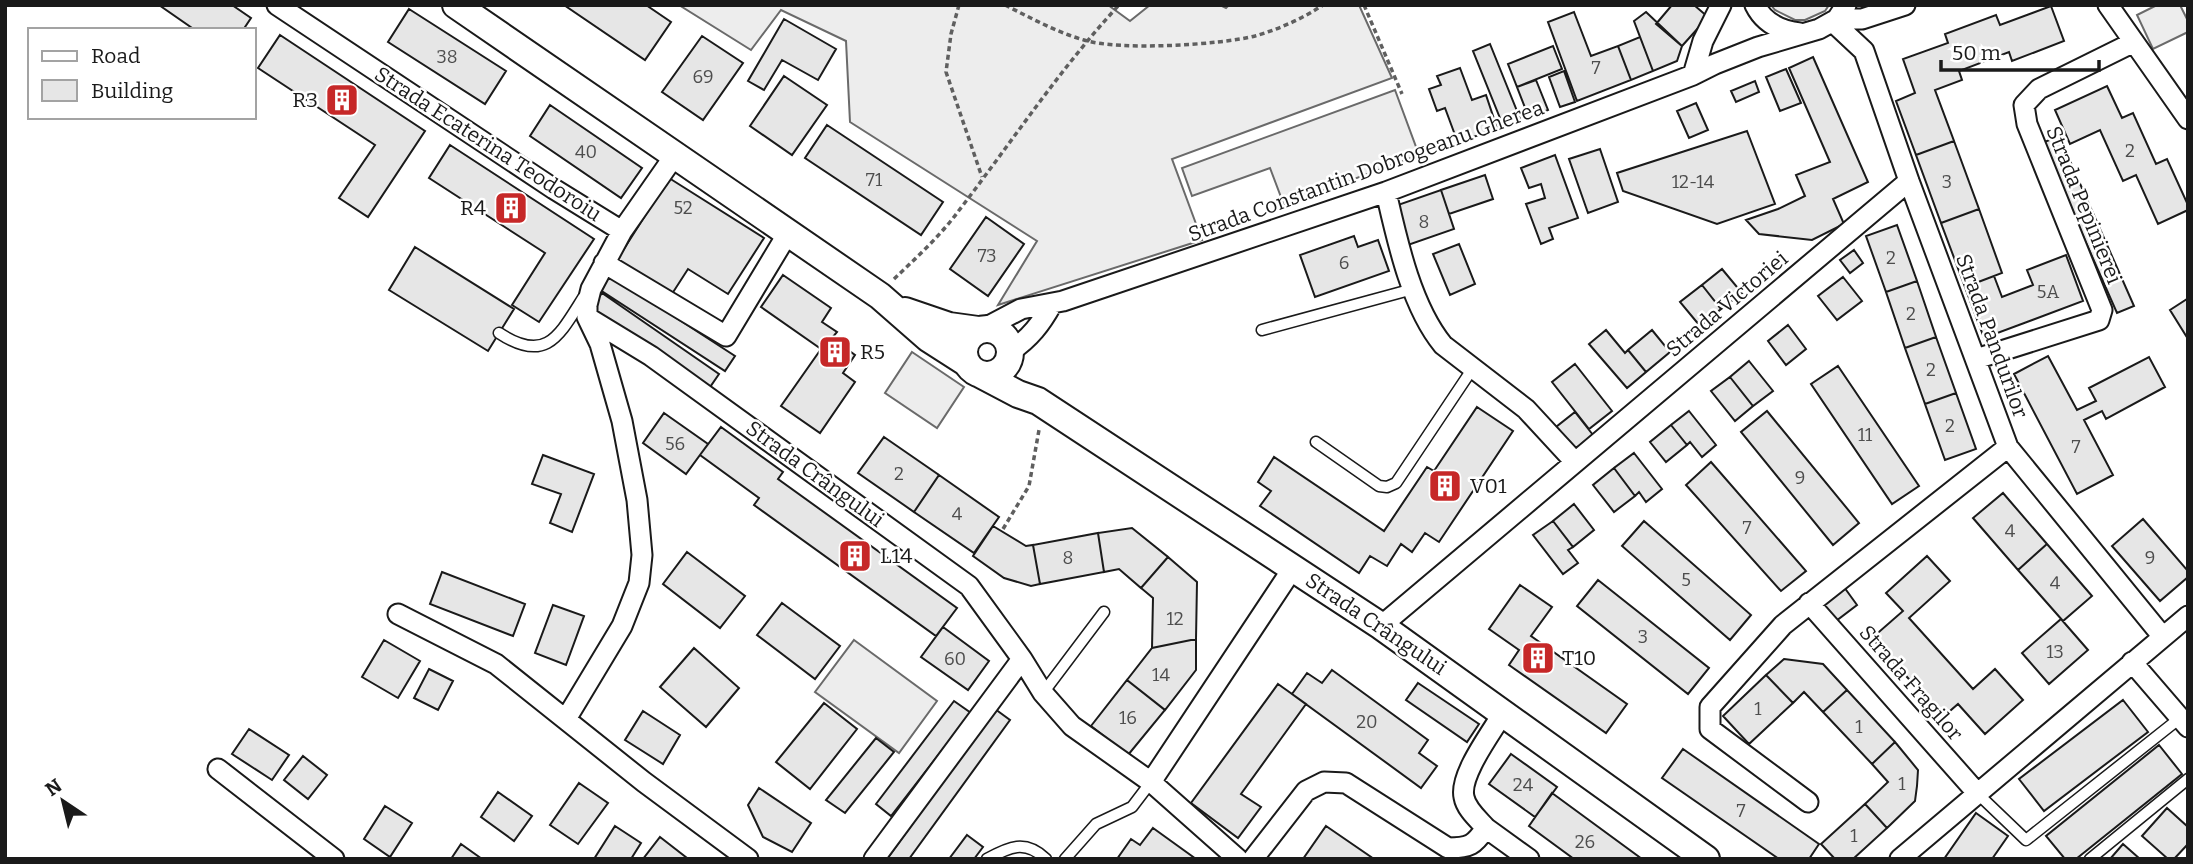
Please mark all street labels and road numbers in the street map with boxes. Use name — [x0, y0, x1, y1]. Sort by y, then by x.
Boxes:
street label: Strada Ecaterina Teodoroiu — [370, 61, 606, 227]
street label: Strada Constantin Dobrogeanu Gherea — [1185, 94, 1548, 248]
street label: Strada Pepinierei — [2041, 122, 2127, 288]
street label: Strada Victoriei — [1661, 246, 1793, 362]
street label: Strada Pandurilor — [1950, 250, 2034, 422]
street label: Strada Crângului — [741, 415, 889, 533]
street label: Strada Crângului — [1301, 567, 1451, 681]
street label: Strada Fragilor — [1854, 620, 1968, 746]

